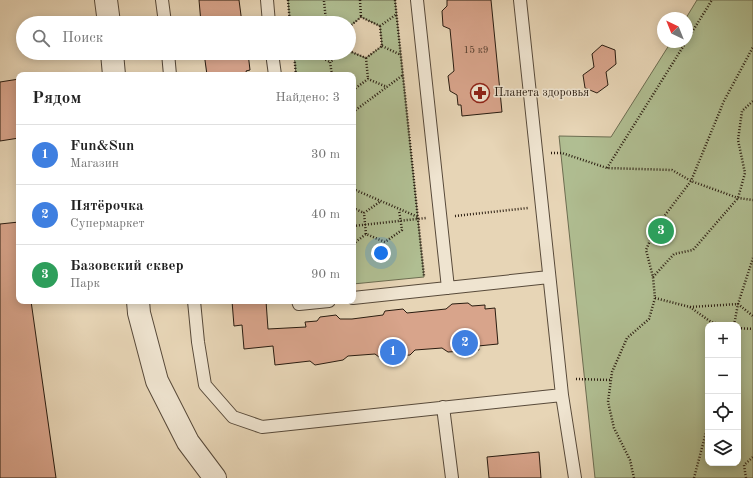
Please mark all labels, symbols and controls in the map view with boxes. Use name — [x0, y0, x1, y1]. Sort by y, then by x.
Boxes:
north arrow — [657, 12, 693, 48]
search box — [16, 16, 356, 60]
icon: search — [30, 27, 52, 49]
text: Поиск — [62, 31, 103, 46]
house number: 15 к9 — [463, 45, 489, 55]
pharmacy icon: Планета здоровья — [469, 82, 491, 104]
place label: Планета здоровья — [494, 87, 589, 99]
text: Рядом — [32, 90, 81, 107]
text: Найдено: 3 — [276, 91, 340, 104]
text: Fun&Sun — [70, 139, 134, 154]
text: 1 — [41, 148, 49, 161]
text: 30 m — [311, 148, 340, 161]
text: Магазин — [70, 157, 119, 170]
text: Пятёрочка — [70, 199, 144, 214]
text: 2 — [41, 208, 49, 221]
text: 40 m — [311, 208, 340, 221]
pin: 3 — [648, 216, 674, 246]
text: Супермаркет — [70, 217, 145, 230]
your location — [371, 243, 391, 263]
text: Базовский сквер — [70, 259, 184, 274]
text: 3 — [41, 268, 49, 281]
text: 90 m — [311, 268, 340, 281]
text: Парк — [70, 277, 100, 290]
map controls — [705, 322, 741, 466]
button: + — [705, 322, 741, 358]
pin: 2 — [452, 328, 478, 358]
pin: 1 — [380, 337, 406, 367]
button: − — [705, 358, 741, 394]
button: locate — [705, 394, 741, 430]
button: layers — [705, 430, 741, 466]

